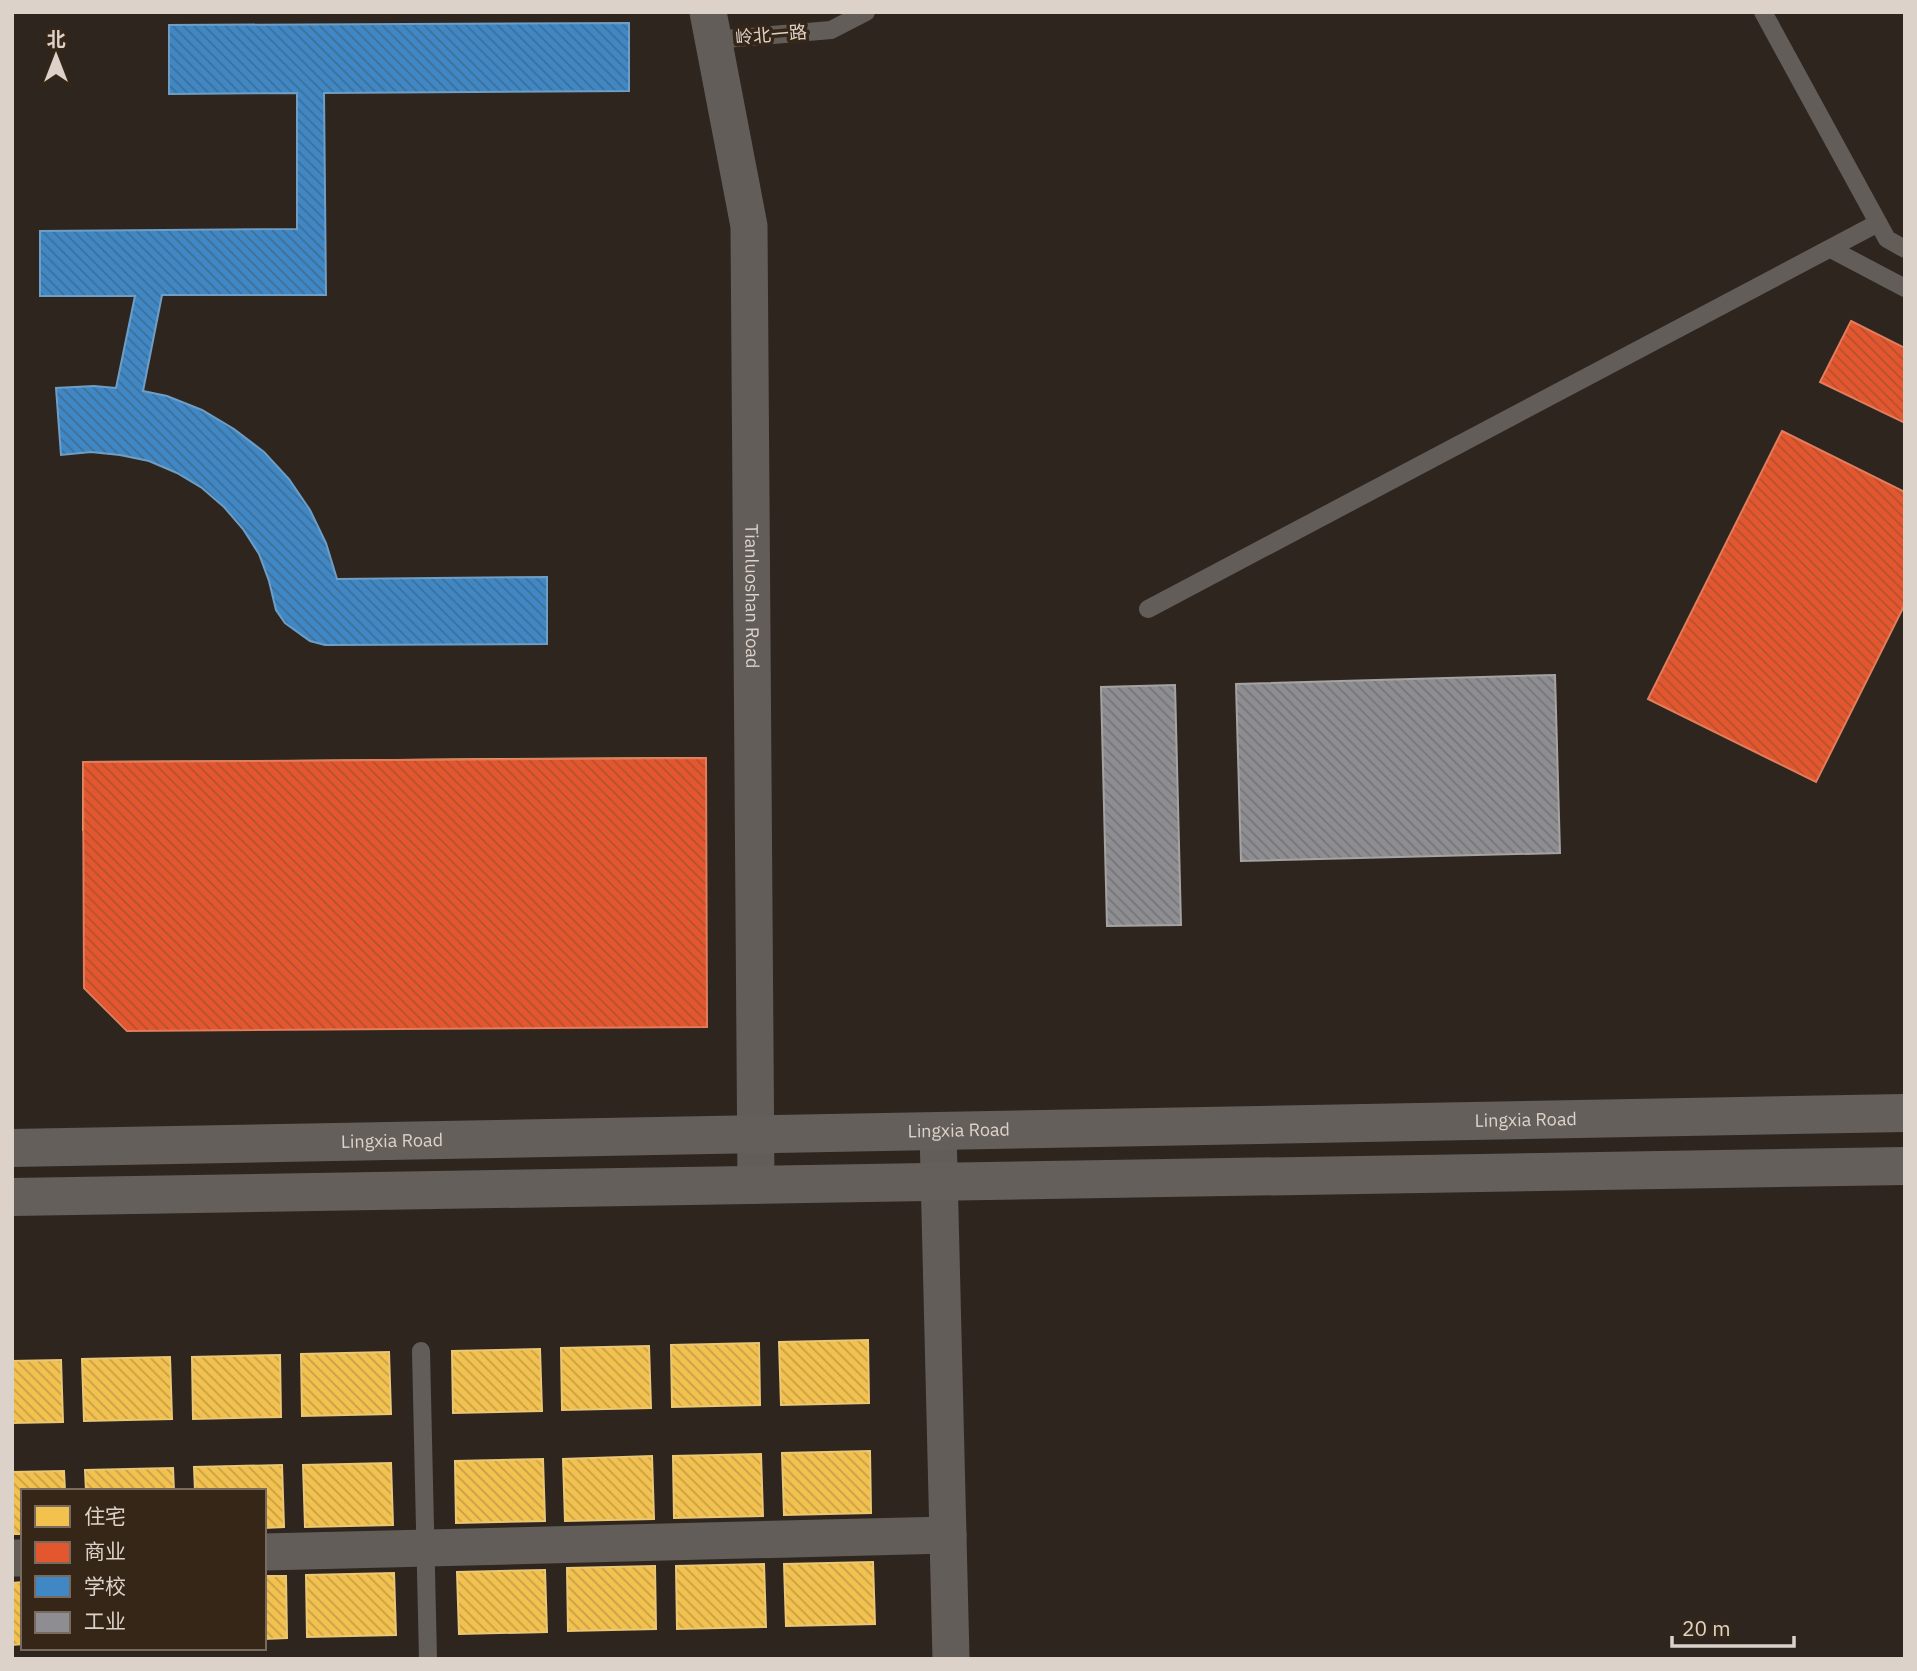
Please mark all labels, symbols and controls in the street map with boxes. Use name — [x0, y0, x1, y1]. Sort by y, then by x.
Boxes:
street label: 岭北一路 — [734, 20, 808, 49]
north arrow — [21, 21, 91, 91]
text: 北 — [46, 27, 66, 51]
street label: Tianluoshan Road — [740, 524, 764, 668]
street label: Lingxia Road — [1474, 1107, 1577, 1132]
street label: Lingxia Road — [908, 1118, 1010, 1142]
street label: Lingxia Road — [341, 1128, 443, 1153]
legend — [21, 1489, 266, 1650]
text: 住宅 — [84, 1502, 126, 1530]
text: 商业 — [84, 1537, 126, 1565]
text: 学校 — [84, 1572, 126, 1600]
scale bar — [1672, 1604, 1794, 1648]
text: 工业 — [84, 1607, 126, 1635]
text: 20 m — [1682, 1614, 1731, 1642]

